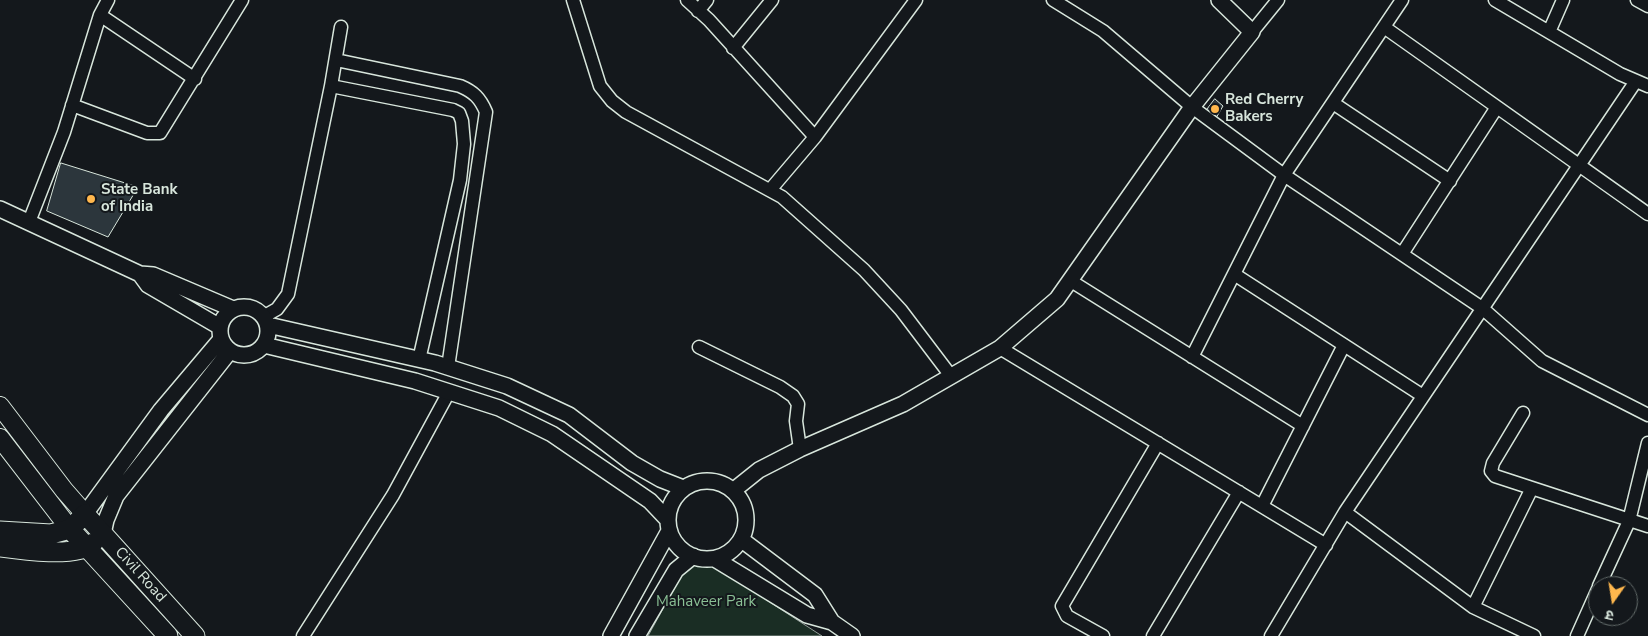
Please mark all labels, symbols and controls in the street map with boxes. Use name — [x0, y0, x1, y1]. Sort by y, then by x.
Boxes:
place label: Red Cherry Bakers — [1225, 91, 1303, 126]
marker: Red Cherry Bakers — [1209, 103, 1221, 115]
place label: State Bank of India — [101, 181, 178, 216]
marker: State Bank of India — [85, 193, 97, 205]
street label: Civil Road — [111, 544, 169, 606]
north arrow — [1588, 576, 1638, 626]
park label: Mahaveer Park — [656, 593, 756, 611]
text: उ — [1604, 605, 1616, 625]

